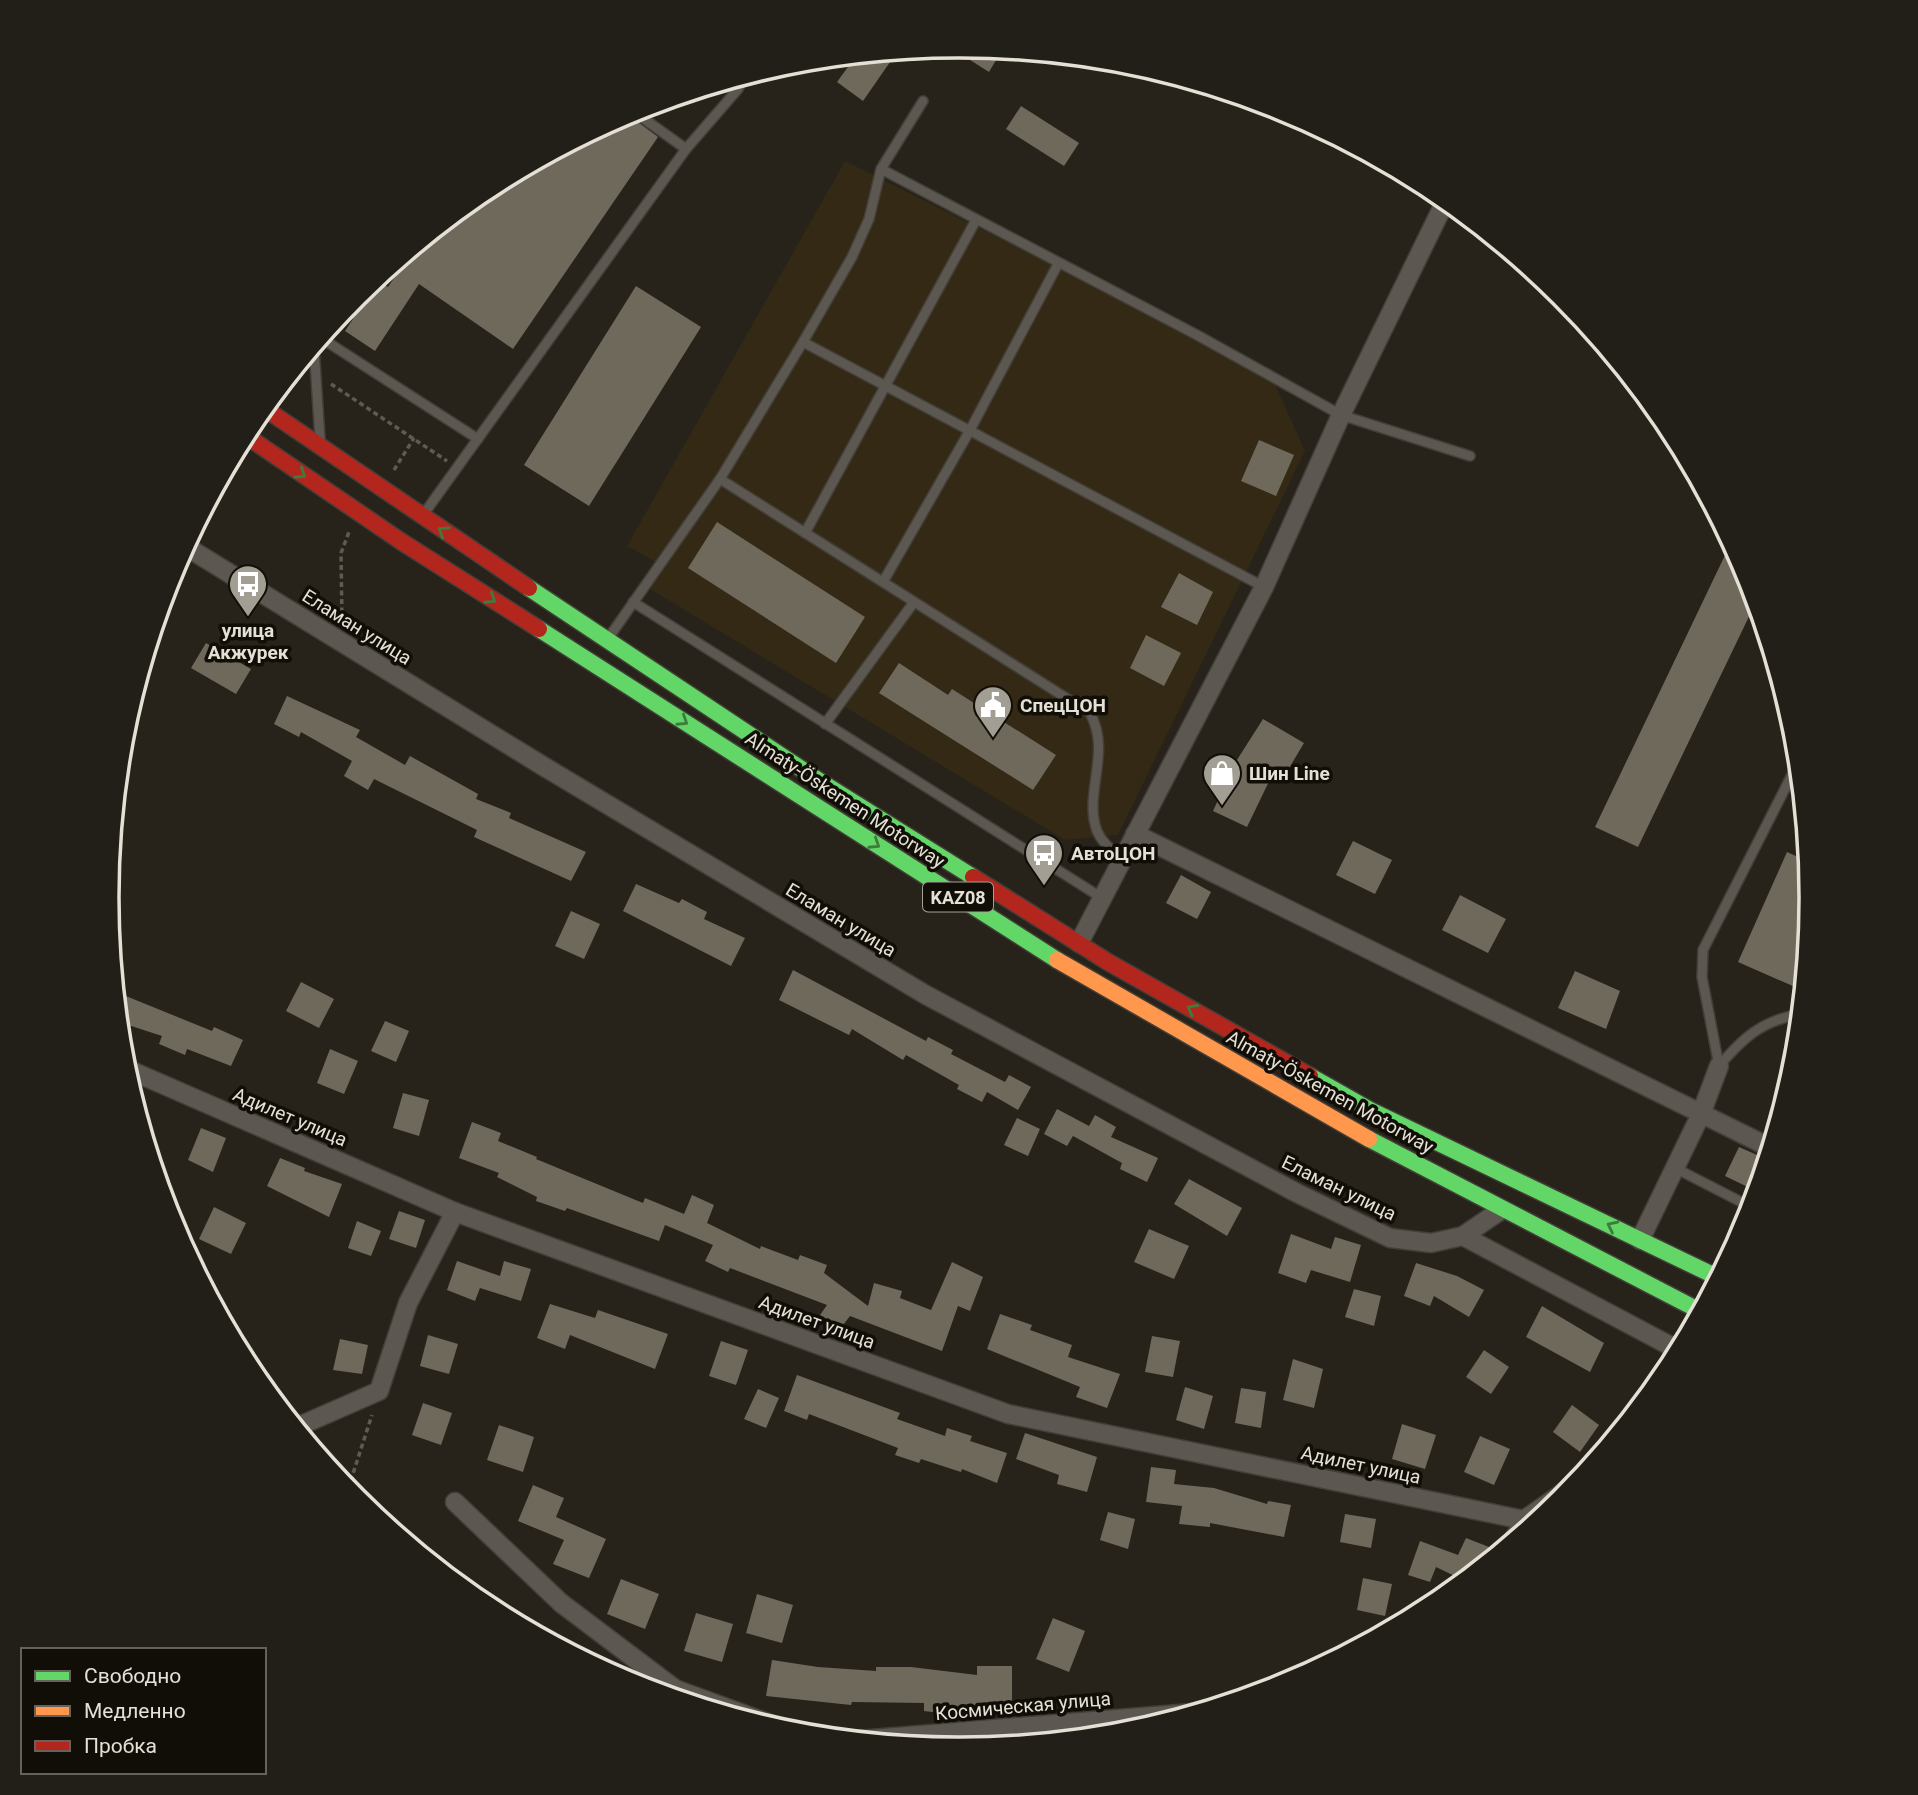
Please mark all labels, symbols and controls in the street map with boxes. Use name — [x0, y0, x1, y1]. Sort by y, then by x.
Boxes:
one-way arrow — [293, 465, 306, 478]
one-way arrow — [438, 527, 451, 539]
bus stop icon: улица Акжурек — [227, 563, 269, 618]
street label: Еламан улица — [298, 584, 416, 670]
one-way arrow — [483, 591, 496, 603]
place label: улица Акжурек — [208, 619, 289, 664]
public building icon: СпецЦОН — [972, 684, 1014, 739]
place label: СпецЦОН — [1020, 694, 1106, 717]
one-way arrow — [675, 713, 688, 726]
street label: Almaty-Öskemen Motorway — [741, 727, 949, 873]
shop icon: Шин Line — [1201, 752, 1243, 807]
place label: Шин Line — [1249, 762, 1330, 785]
bus stop icon: АвтоЦОН — [1023, 832, 1065, 887]
one-way arrow — [867, 835, 880, 848]
place label: АвтоЦОН — [1071, 842, 1155, 865]
street label: Еламан улица — [782, 878, 900, 962]
road number: KAZ08 — [923, 882, 993, 912]
one-way arrow — [1187, 1004, 1200, 1017]
street label: Almaty-Öskemen Motorway — [1222, 1025, 1438, 1159]
street label: Адилет улица — [229, 1083, 351, 1151]
street label: Еламан улица — [1278, 1150, 1400, 1226]
one-way arrow — [1607, 1221, 1619, 1235]
street label: Адилет улица — [756, 1290, 878, 1354]
street label: Адилет улица — [1299, 1441, 1423, 1489]
legend — [21, 1648, 266, 1774]
text: Свободно — [84, 1664, 181, 1688]
street label: Космическая улица — [934, 1687, 1112, 1725]
text: Медленно — [84, 1699, 186, 1723]
text: Пробка — [84, 1734, 157, 1758]

